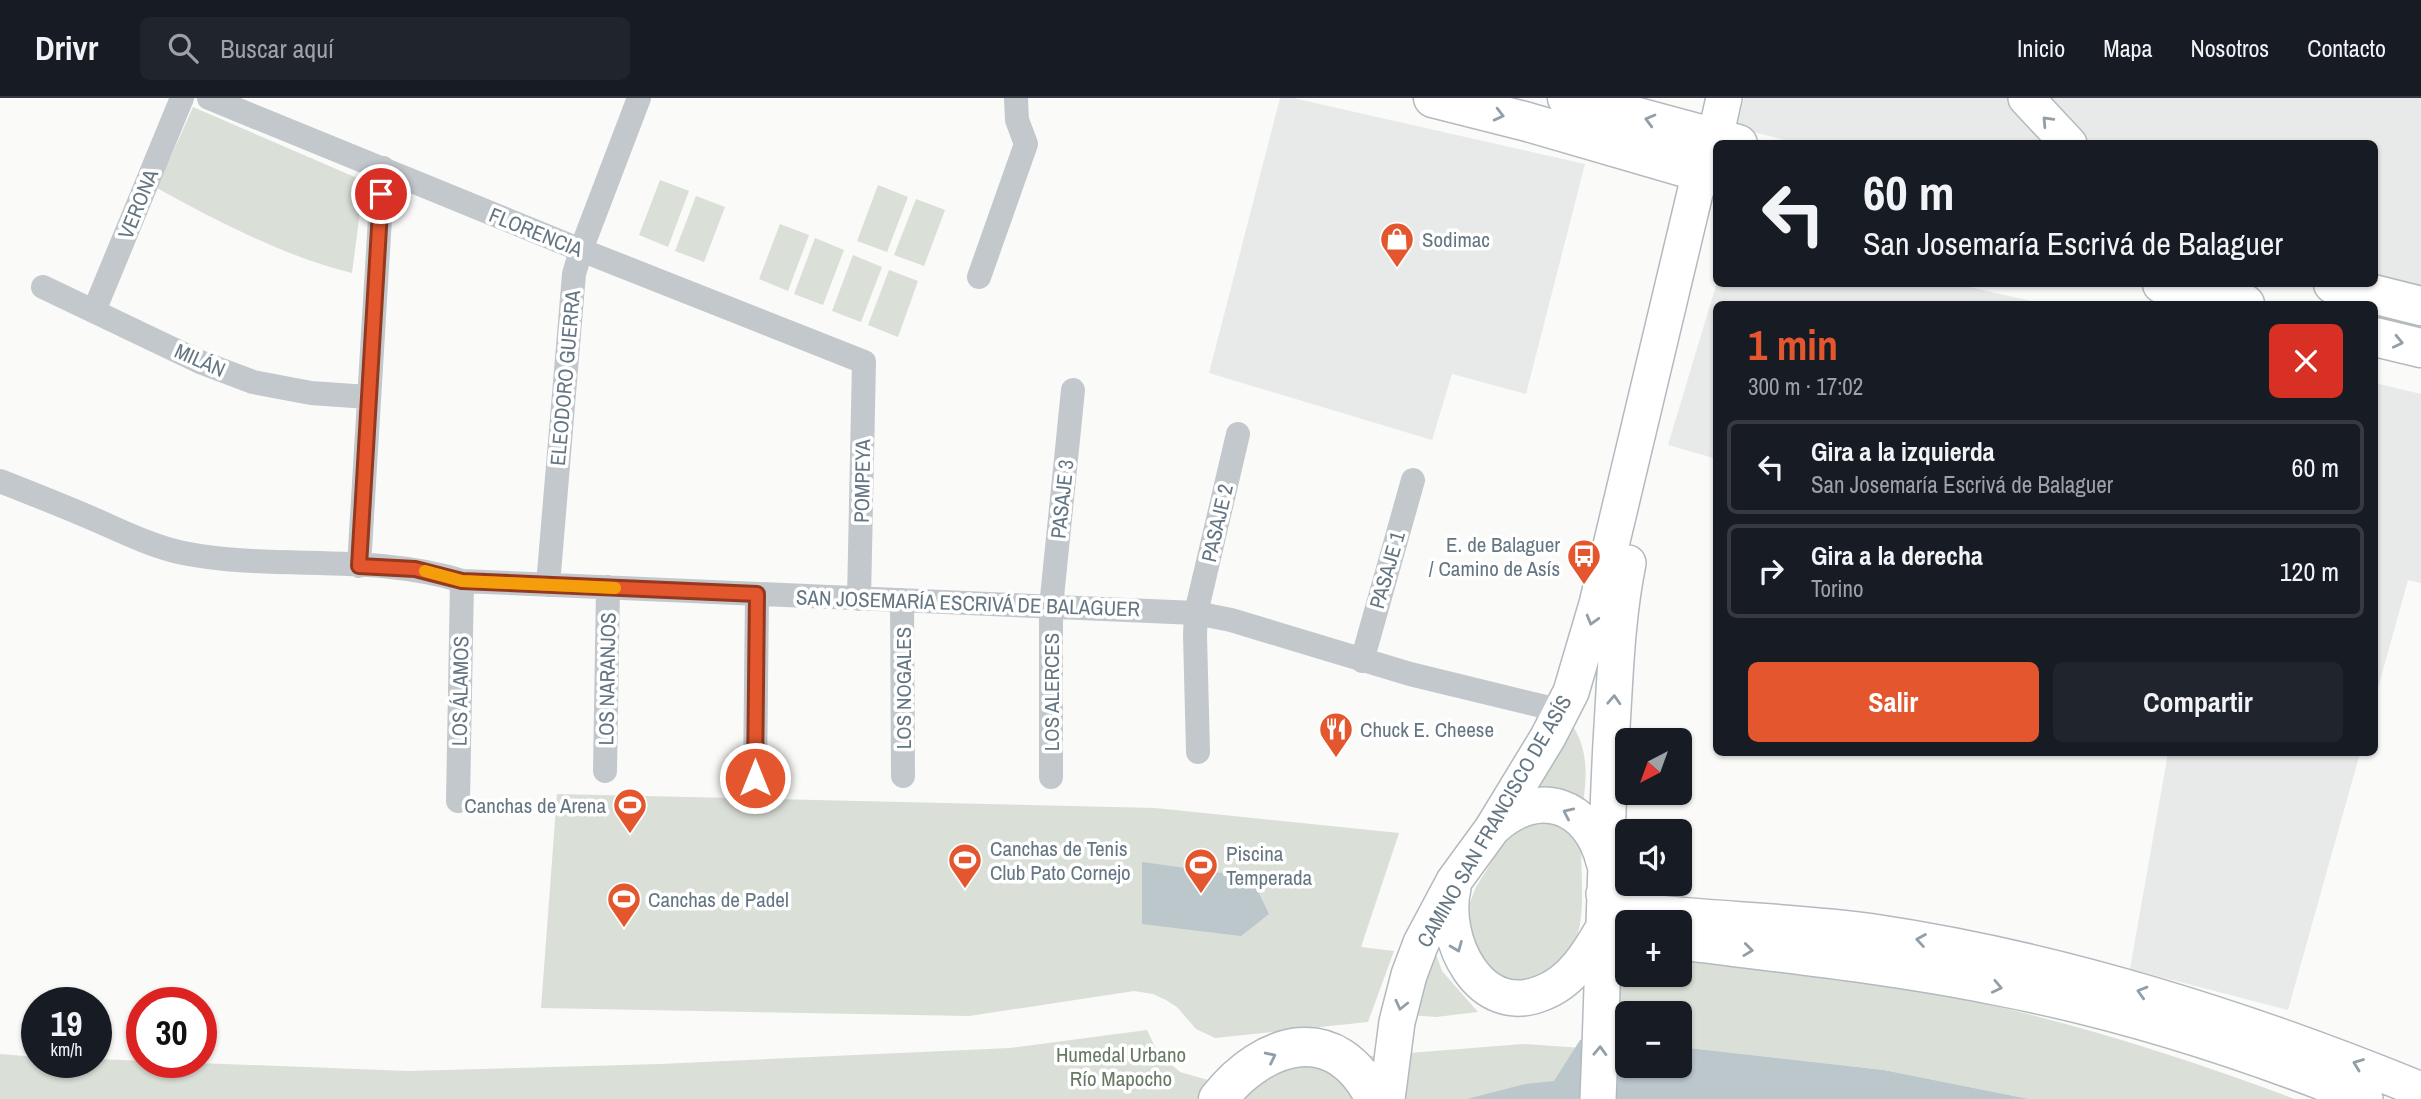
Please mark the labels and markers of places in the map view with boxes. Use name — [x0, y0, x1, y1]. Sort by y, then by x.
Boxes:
pin — [351, 164, 411, 224]
shop icon: Sodimac — [1378, 220, 1416, 269]
place label: Sodimac — [1422, 225, 1490, 254]
place label: E. de Balaguer / Camino de Asís — [1429, 530, 1560, 583]
bus stop icon: E. de Balaguer / Camino de Asís — [1565, 537, 1603, 586]
restaurant icon: Chuck E. Cheese — [1317, 710, 1355, 759]
place label: Chuck E. Cheese — [1360, 715, 1494, 744]
sports icon: Canchas de Arena — [611, 786, 649, 835]
place label: Canchas de Arena — [464, 791, 606, 820]
place label: Canchas de Tenis Club Pato Cornejo — [990, 834, 1131, 887]
place label: Piscina Temperada — [1226, 839, 1313, 892]
sports icon: Canchas de Tenis Club Pato Cornejo — [946, 841, 984, 890]
sports icon: Piscina Temperada — [1182, 846, 1220, 895]
sports icon: Canchas de Padel — [605, 880, 643, 929]
place label: Canchas de Padel — [648, 885, 789, 914]

